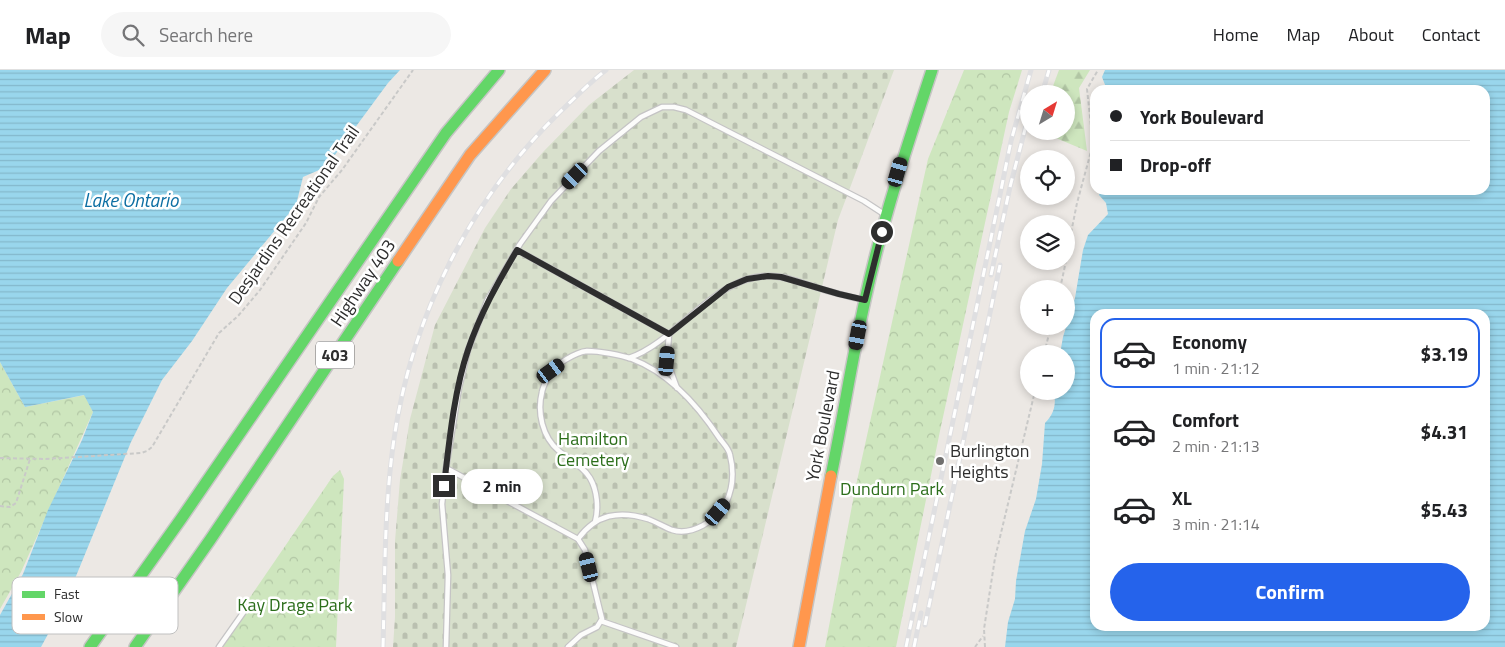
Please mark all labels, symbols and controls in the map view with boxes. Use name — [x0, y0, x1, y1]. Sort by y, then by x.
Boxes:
search box — [101, 12, 451, 57]
text: Map — [25, 17, 71, 53]
text: Search here — [159, 20, 253, 49]
icon: search — [119, 21, 147, 49]
text: Home — [1213, 21, 1259, 48]
text: Map — [1287, 21, 1320, 48]
text: About — [1348, 21, 1394, 48]
text: Contact — [1422, 21, 1480, 48]
north arrow — [1020, 85, 1075, 140]
map controls — [1020, 85, 1075, 400]
text: York Boulevard — [1140, 102, 1264, 131]
street label: Desjardins Recreational Trail — [221, 120, 366, 310]
button: locate — [1020, 150, 1075, 205]
text: Drop-off — [1140, 150, 1211, 179]
car — [886, 156, 909, 188]
car — [559, 160, 590, 192]
water label: Lake Ontario — [84, 185, 179, 214]
button: layers — [1020, 215, 1075, 270]
route start — [871, 221, 893, 243]
street label: Highway 403 — [323, 234, 402, 332]
button: + — [1020, 280, 1075, 335]
car — [847, 319, 868, 351]
text: Economy — [1172, 327, 1247, 356]
icon: car — [1112, 331, 1157, 376]
text: $3.19 — [1421, 339, 1468, 368]
road number: 403 — [316, 342, 354, 368]
car — [658, 345, 675, 377]
button: − — [1020, 345, 1075, 400]
car — [534, 356, 567, 386]
text: 1 min · 21:12 — [1172, 356, 1260, 380]
street label: York Boulevard — [798, 368, 847, 484]
text: Comfort — [1172, 405, 1239, 434]
icon: car — [1112, 409, 1157, 454]
text: $4.31 — [1421, 417, 1468, 446]
park label: Hamilton Cemetery — [556, 425, 630, 473]
text: 2 min · 21:13 — [1172, 434, 1260, 458]
place label: Burlington Heights — [950, 437, 1029, 485]
marker: Burlington Heights — [934, 455, 946, 467]
callout: 2 min — [462, 468, 544, 504]
text: 2 min — [483, 474, 521, 498]
route end — [433, 475, 455, 497]
park label: Dundurn Park — [840, 475, 944, 502]
text: XL — [1172, 483, 1192, 512]
icon: car — [1112, 487, 1157, 532]
text: $5.43 — [1421, 495, 1468, 524]
car — [702, 496, 733, 528]
text: 3 min · 21:14 — [1172, 512, 1260, 536]
car — [578, 551, 599, 583]
button: Confirm — [1110, 563, 1470, 621]
legend — [12, 577, 178, 634]
text: Fast — [54, 583, 79, 604]
park label: Kay Drage Park — [237, 591, 353, 618]
text: Slow — [54, 606, 83, 627]

